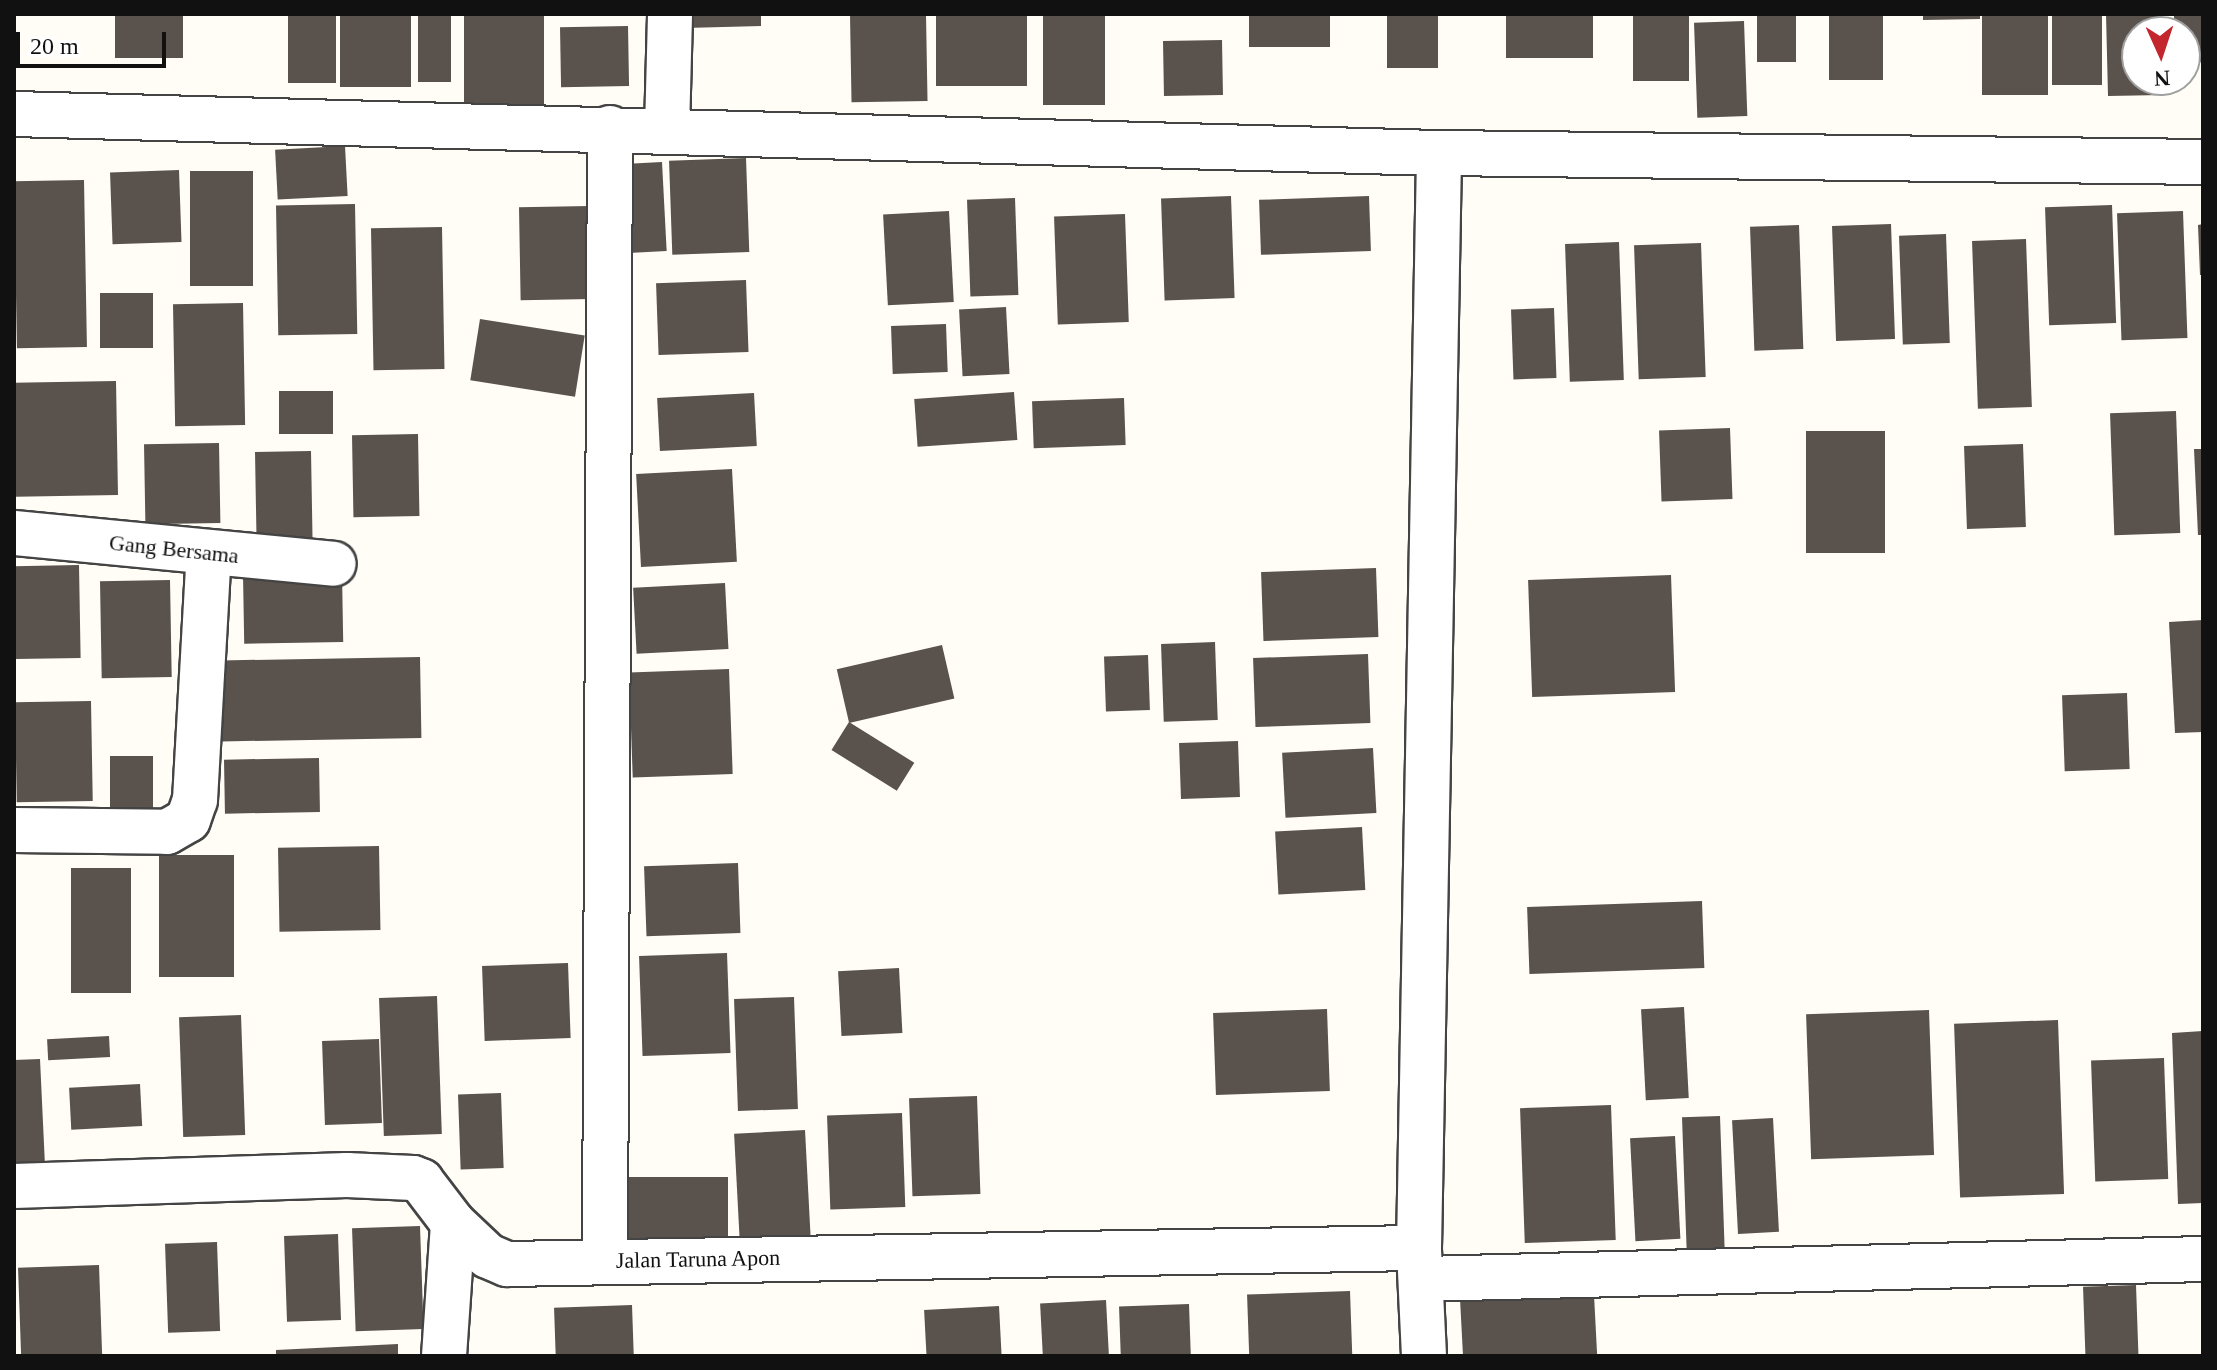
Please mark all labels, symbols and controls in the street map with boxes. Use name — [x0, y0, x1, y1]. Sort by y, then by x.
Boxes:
scale bar — [20, 16, 170, 66]
north arrow — [2121, 16, 2201, 96]
text: 20 m — [30, 33, 79, 59]
text: N — [2154, 66, 2171, 91]
street label: Gang Bersama — [108, 529, 240, 569]
street label: Jalan Taruna Apon — [615, 1244, 781, 1274]

